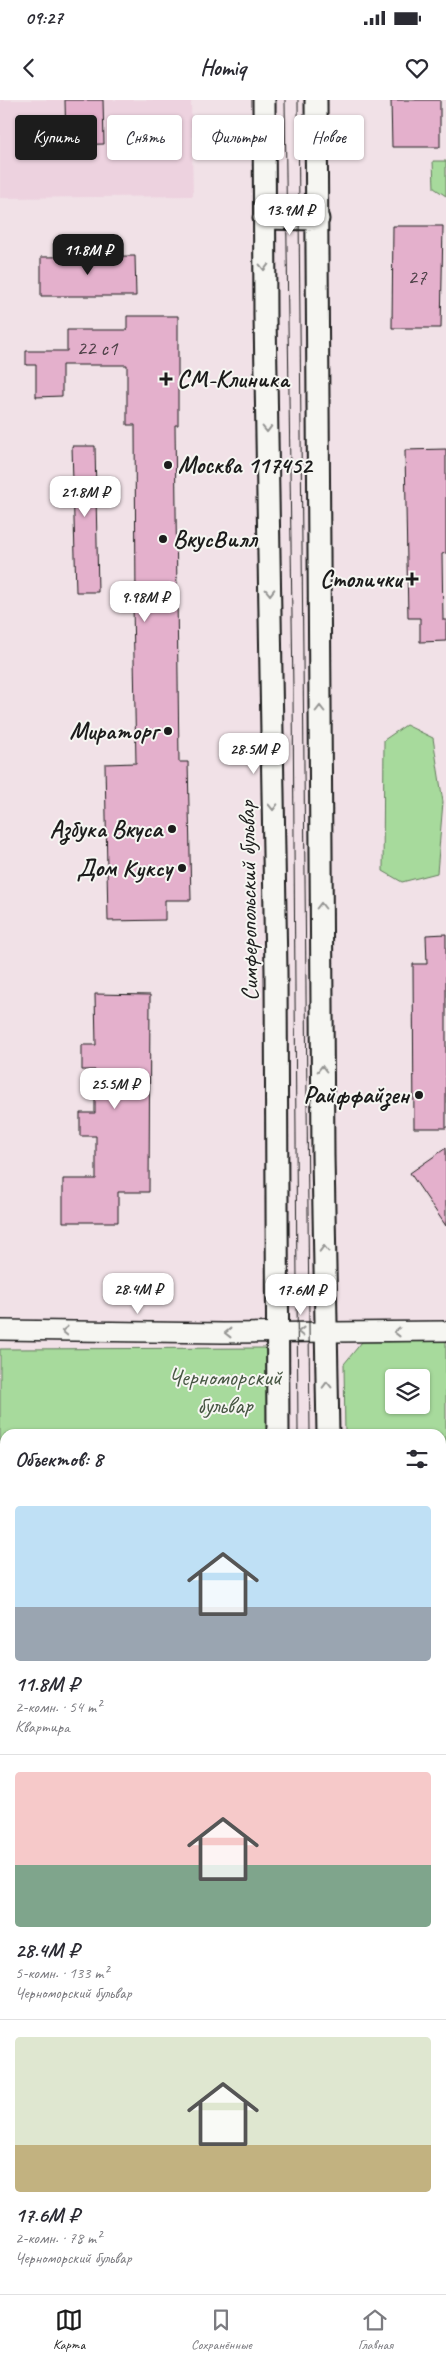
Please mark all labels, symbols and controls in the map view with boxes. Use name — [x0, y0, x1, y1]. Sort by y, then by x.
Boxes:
text: 09:27 — [25, 6, 63, 30]
icon: back — [15, 54, 43, 82]
text: Homiq — [200, 54, 246, 82]
icon: heart — [403, 54, 431, 82]
chip: Купить — [15, 115, 97, 160]
chip: Снять — [107, 115, 182, 160]
chip: Фильтры — [192, 115, 284, 160]
chip: Новое — [294, 115, 364, 160]
pin: 13.9M ₽ — [244, 194, 336, 236]
text: 13.9M ₽ — [266, 200, 314, 220]
pin: 11.8M ₽ — [42, 234, 134, 276]
text: 11.8M ₽ — [64, 240, 112, 260]
one-way arrow — [259, 264, 269, 271]
house number: 27 — [408, 264, 428, 290]
house number: 22 c1 — [77, 335, 119, 361]
place label: СМ-Клиника — [177, 364, 291, 394]
marker: СМ-Клиника — [159, 372, 173, 386]
one-way arrow — [262, 426, 272, 434]
place label: Москва 117452 — [178, 450, 314, 480]
marker: Москва 117452 — [162, 459, 174, 471]
pin: 21.8M ₽ — [39, 476, 131, 518]
text: 21.8M ₽ — [61, 482, 109, 502]
place label: ВкусВилл — [173, 524, 258, 554]
marker: ВкусВилл — [157, 533, 169, 545]
place label: Столички — [320, 564, 405, 594]
marker: Столички — [406, 573, 418, 585]
pin: 9.98M ₽ — [99, 580, 191, 623]
text: 9.98M ₽ — [121, 587, 169, 607]
one-way arrow — [265, 588, 275, 596]
one-way arrow — [315, 705, 325, 712]
place label: Мираторг — [70, 716, 162, 746]
marker: Мираторг — [162, 725, 174, 737]
pin: 28.5M ₽ — [208, 732, 300, 775]
text: 28.5M ₽ — [230, 739, 278, 759]
street label: Симферопольский бульвар — [231, 799, 265, 1001]
one-way arrow — [268, 803, 278, 811]
place label: Азбука Вкуса — [50, 814, 164, 845]
marker: Азбука Вкуса — [166, 823, 178, 835]
place label: Дом Куксу — [77, 853, 175, 883]
marker: Дом Куксу — [176, 862, 188, 874]
one-way arrow — [316, 902, 326, 910]
one-way arrow — [317, 1065, 327, 1072]
pin: 25.5M ₽ — [69, 1068, 161, 1110]
text: 25.5M ₽ — [91, 1074, 139, 1094]
place label: Райффайзен — [303, 1080, 410, 1111]
marker: Райффайзен — [413, 1089, 425, 1101]
one-way arrow — [319, 1245, 330, 1253]
pin: 28.4M ₽ — [92, 1272, 184, 1315]
pin: 17.6M ₽ — [255, 1274, 347, 1316]
text: 28.4M ₽ — [114, 1279, 162, 1299]
text: 17.6M ₽ — [277, 1280, 325, 1300]
one-way arrow — [61, 1326, 69, 1336]
one-way arrow — [393, 1326, 401, 1337]
one-way arrow — [297, 1327, 305, 1338]
one-way arrow — [224, 1328, 232, 1338]
park label: Черноморский бульвар — [168, 1362, 284, 1420]
map controls — [385, 1369, 430, 1414]
button: layers — [385, 1369, 430, 1414]
one-way arrow — [322, 1381, 332, 1388]
icon: filters — [403, 1445, 431, 1473]
text: Объектов: 8 — [15, 1446, 103, 1472]
icon: home — [178, 1539, 268, 1629]
text: 11.8M ₽ — [15, 1671, 79, 1697]
text: 2-комн. · 54 m² — [15, 1697, 101, 1717]
text: Квартира — [15, 1717, 70, 1737]
icon: home — [178, 1804, 268, 1894]
text: 28.4M ₽ — [15, 1937, 79, 1963]
text: 5-комн. · 133 m² — [15, 1963, 108, 1983]
text: Черноморский бульвар — [15, 1983, 132, 2003]
icon: home — [178, 2069, 268, 2159]
text: 17.6M ₽ — [15, 2202, 79, 2228]
text: 2-комн. · 78 m² — [15, 2228, 101, 2248]
text: Черноморский бульвар — [15, 2248, 132, 2268]
tab: Карта — [53, 2306, 85, 2353]
tab: Сохранённые — [191, 2306, 252, 2353]
tab: Главная — [358, 2306, 393, 2353]

